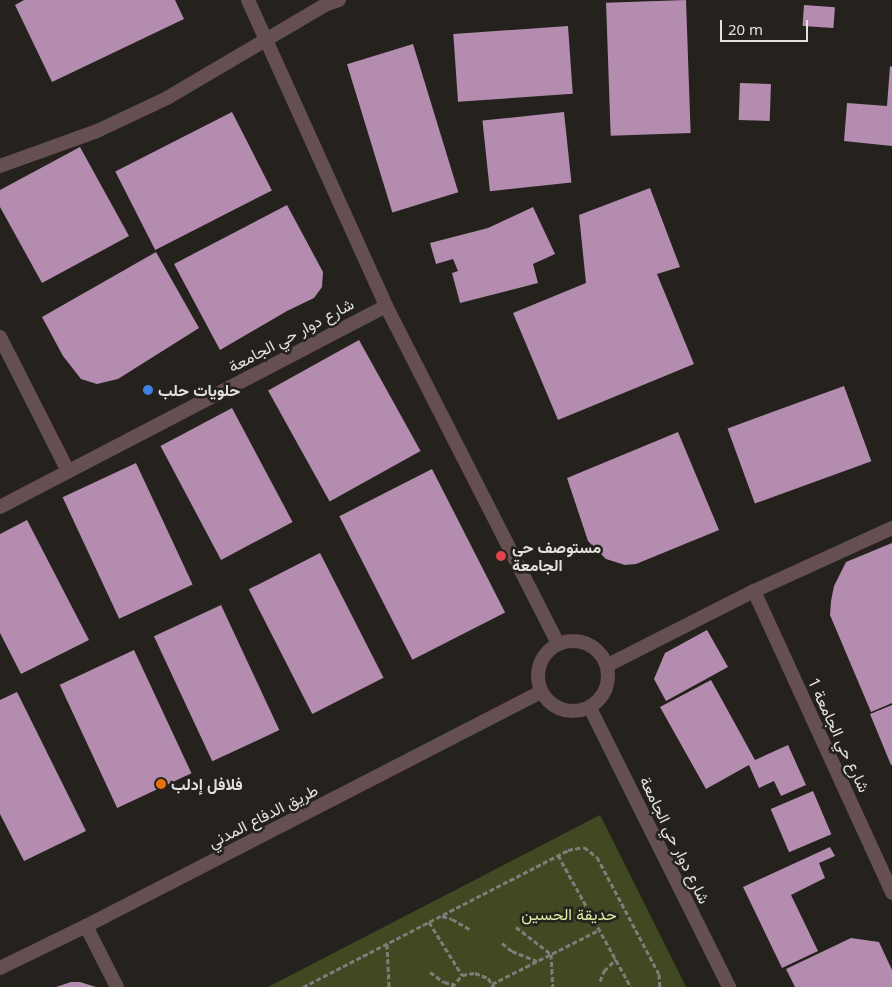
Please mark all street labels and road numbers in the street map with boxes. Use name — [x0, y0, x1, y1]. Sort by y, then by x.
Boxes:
street label: شارع دوار حي الجامعة — [225, 294, 357, 376]
street label: شارع حي الجامعة 1 — [804, 675, 874, 795]
street label: شارع دوار حي الجامعة — [636, 773, 714, 907]
street label: طريق الدفاع المدني — [205, 780, 321, 852]

